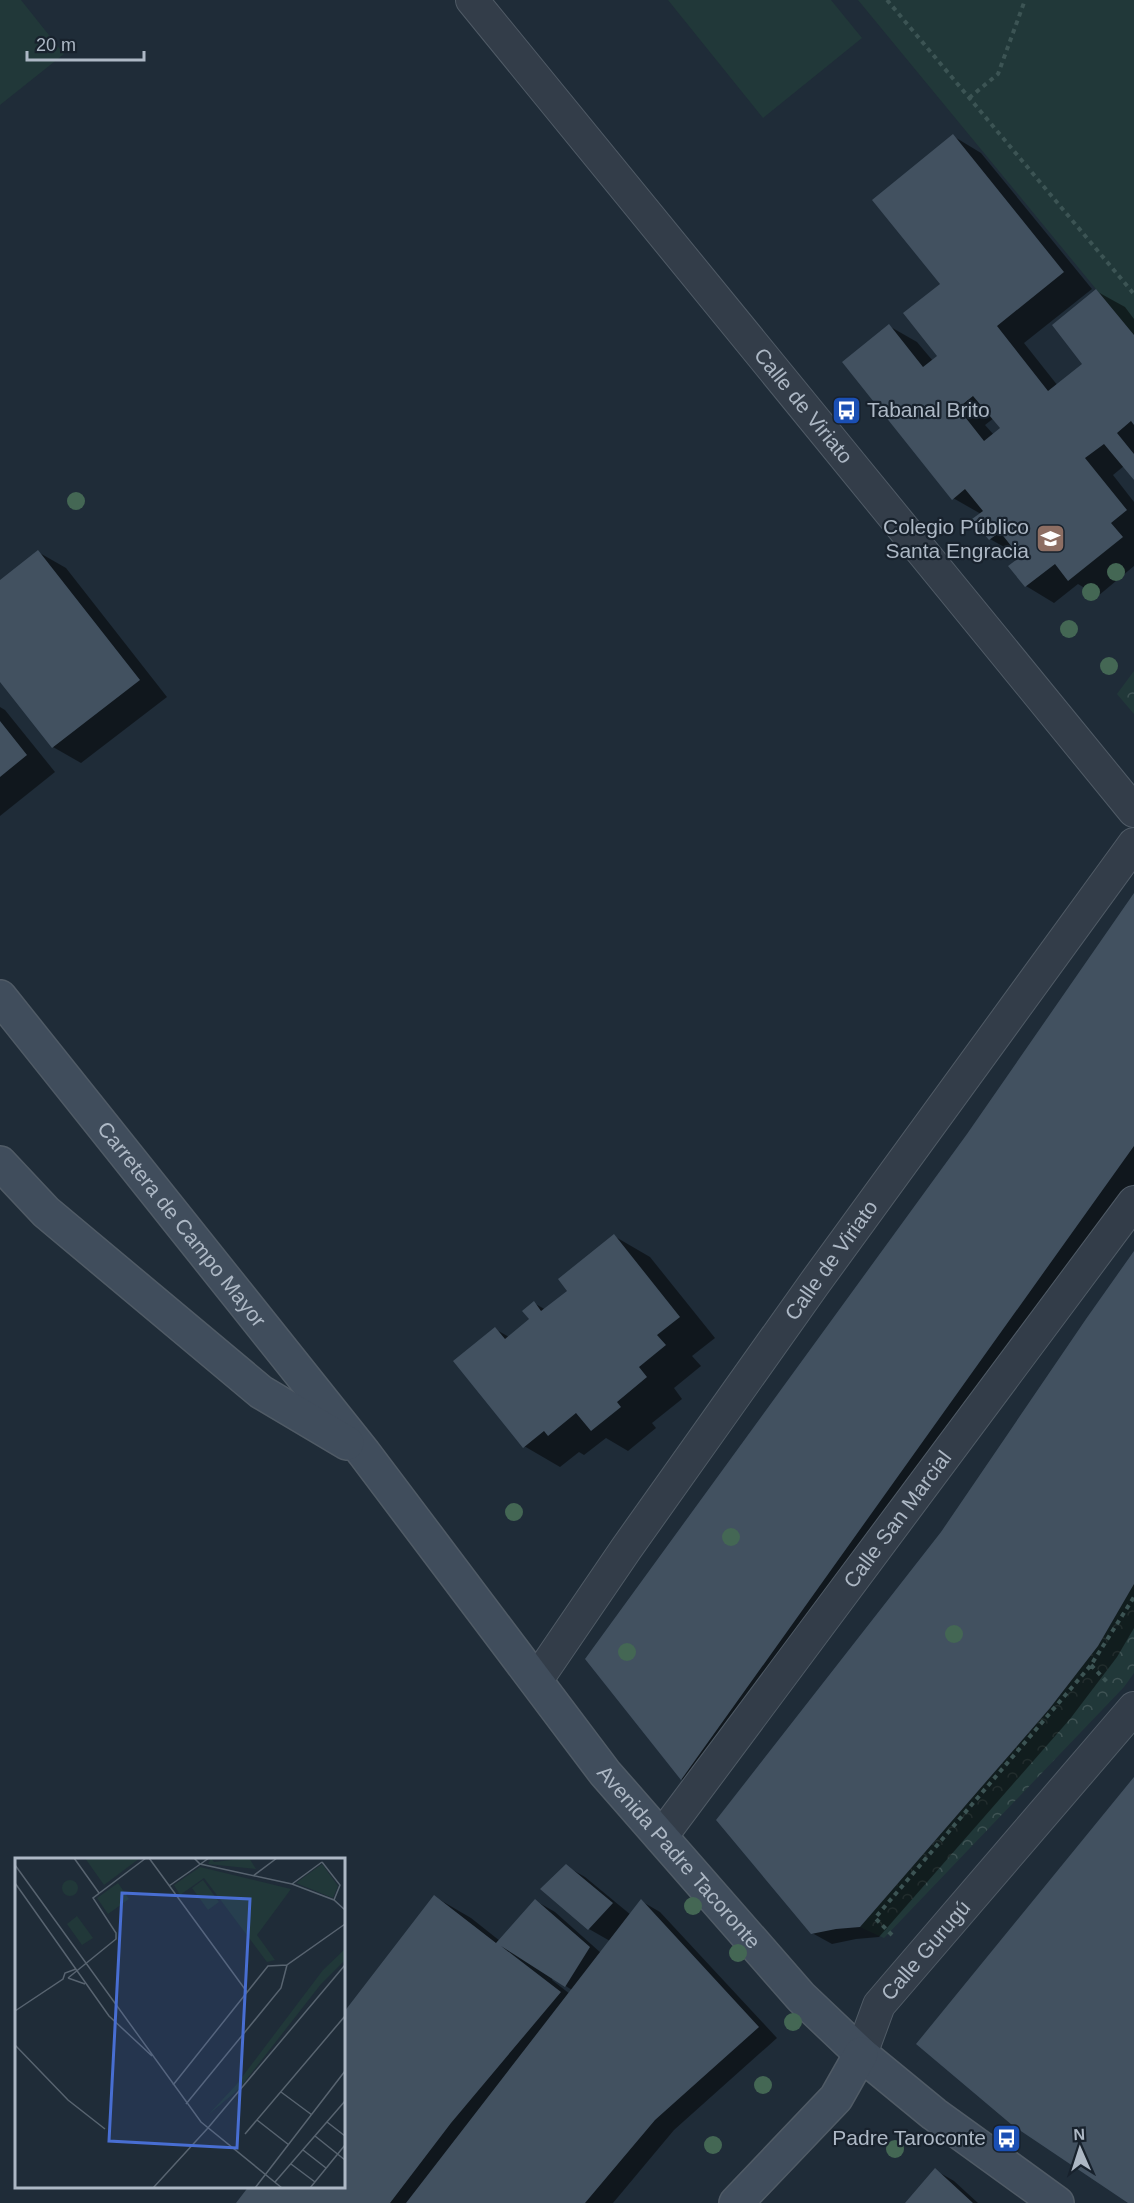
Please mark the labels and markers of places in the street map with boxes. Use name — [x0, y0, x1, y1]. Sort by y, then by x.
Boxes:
bus stop icon: Tabanal Brito — [830, 394, 862, 426]
place label: Tabanal Brito — [867, 398, 990, 421]
place label: Colegio Público Santa Engracia — [883, 515, 1029, 562]
school or university icon: Colegio Público Santa Engracia — [1034, 523, 1066, 555]
bus stop icon: Padre Taroconte — [991, 2122, 1023, 2154]
place label: Padre Taroconte — [832, 2126, 986, 2149]

